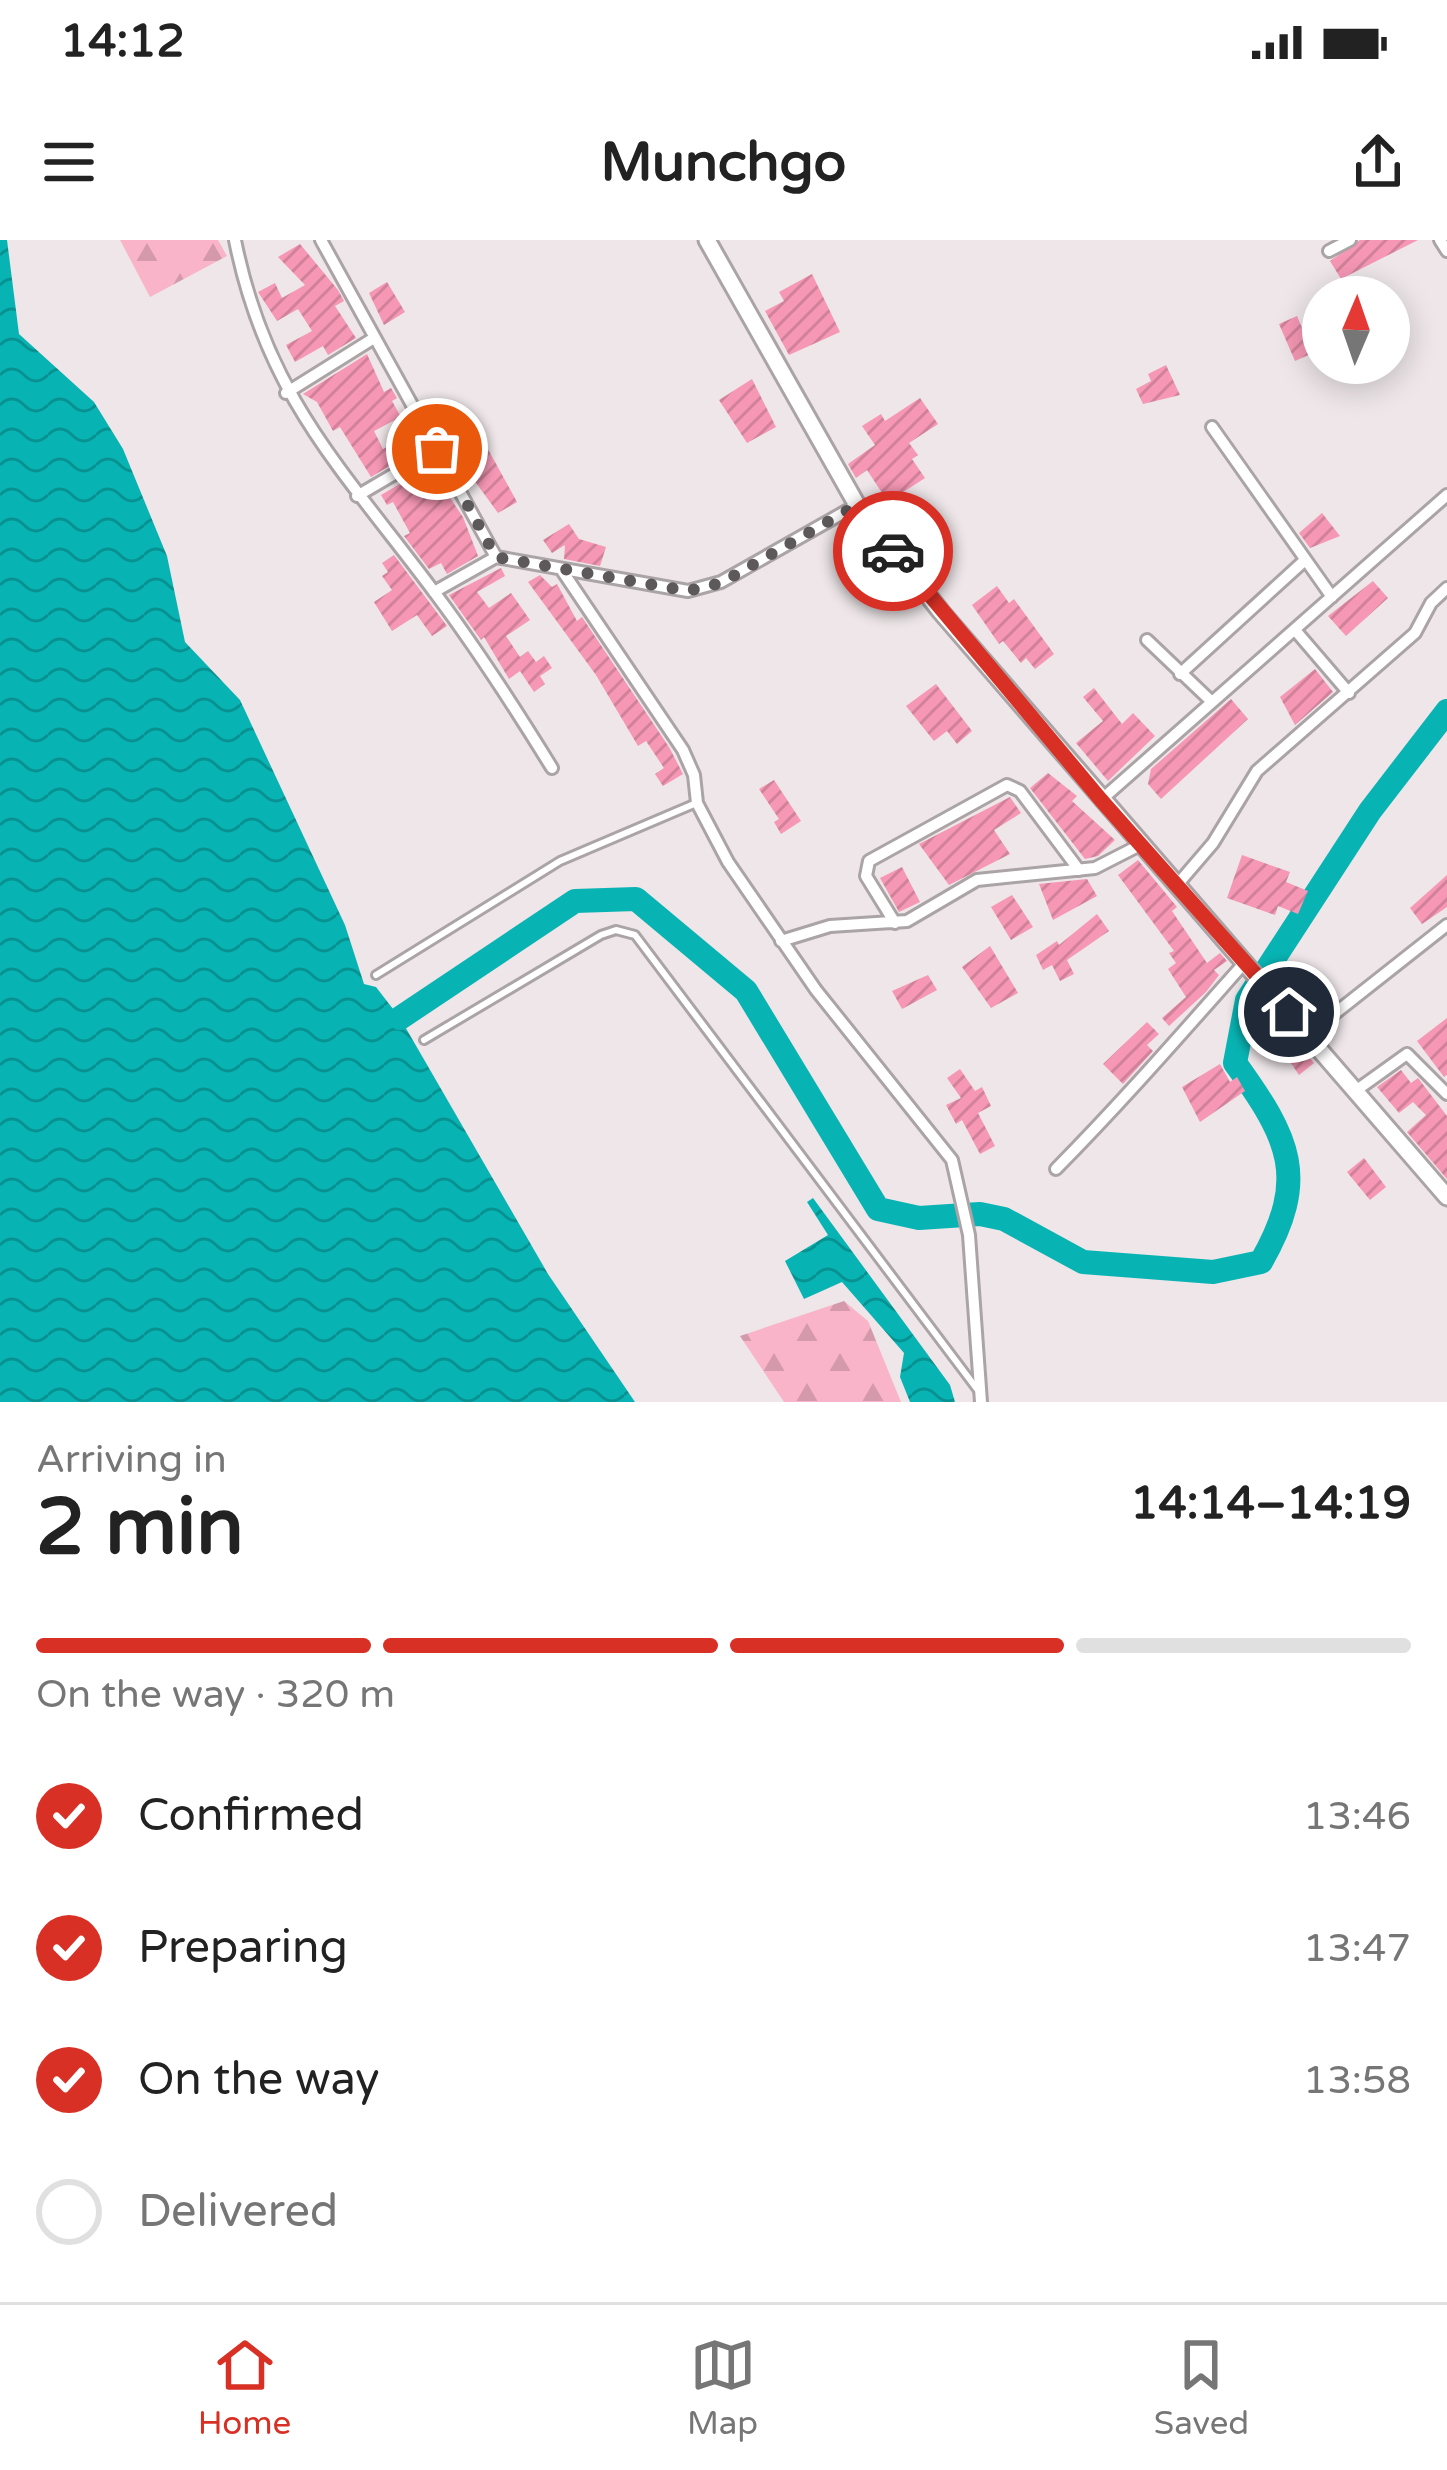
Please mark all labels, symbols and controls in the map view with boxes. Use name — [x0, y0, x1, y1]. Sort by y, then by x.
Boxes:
text: 14:12 — [60, 15, 185, 69]
icon: menu — [36, 129, 102, 195]
icon: share — [1345, 129, 1411, 195]
text: Munchgo — [601, 130, 846, 195]
north arrow — [1302, 276, 1410, 384]
map controls — [1302, 276, 1410, 384]
pin — [386, 398, 488, 500]
icon: bag — [404, 416, 470, 482]
courier — [833, 491, 953, 611]
icon: car — [860, 518, 926, 584]
pin — [1238, 961, 1340, 1063]
icon: home — [1256, 979, 1322, 1045]
text: Arriving in — [36, 1436, 227, 1483]
text: 14:14–14:19 — [1130, 1477, 1411, 1531]
text: 2 min — [36, 1481, 244, 1575]
text: On the way · 320 m — [36, 1671, 395, 1718]
icon: check — [36, 1783, 102, 1849]
text: Confirmed — [138, 1789, 364, 1843]
text: 13:46 — [1303, 1793, 1411, 1840]
icon: check — [36, 1915, 102, 1981]
text: Preparing — [138, 1921, 348, 1975]
text: 13:47 — [1303, 1925, 1411, 1972]
icon: check — [36, 2047, 102, 2113]
text: On the way — [138, 2053, 379, 2107]
text: 13:58 — [1303, 2057, 1411, 2104]
text: Delivered — [138, 2185, 338, 2239]
tab: Home — [198, 2332, 291, 2443]
tab: Map — [687, 2332, 758, 2443]
tab: Saved — [1154, 2332, 1249, 2443]

